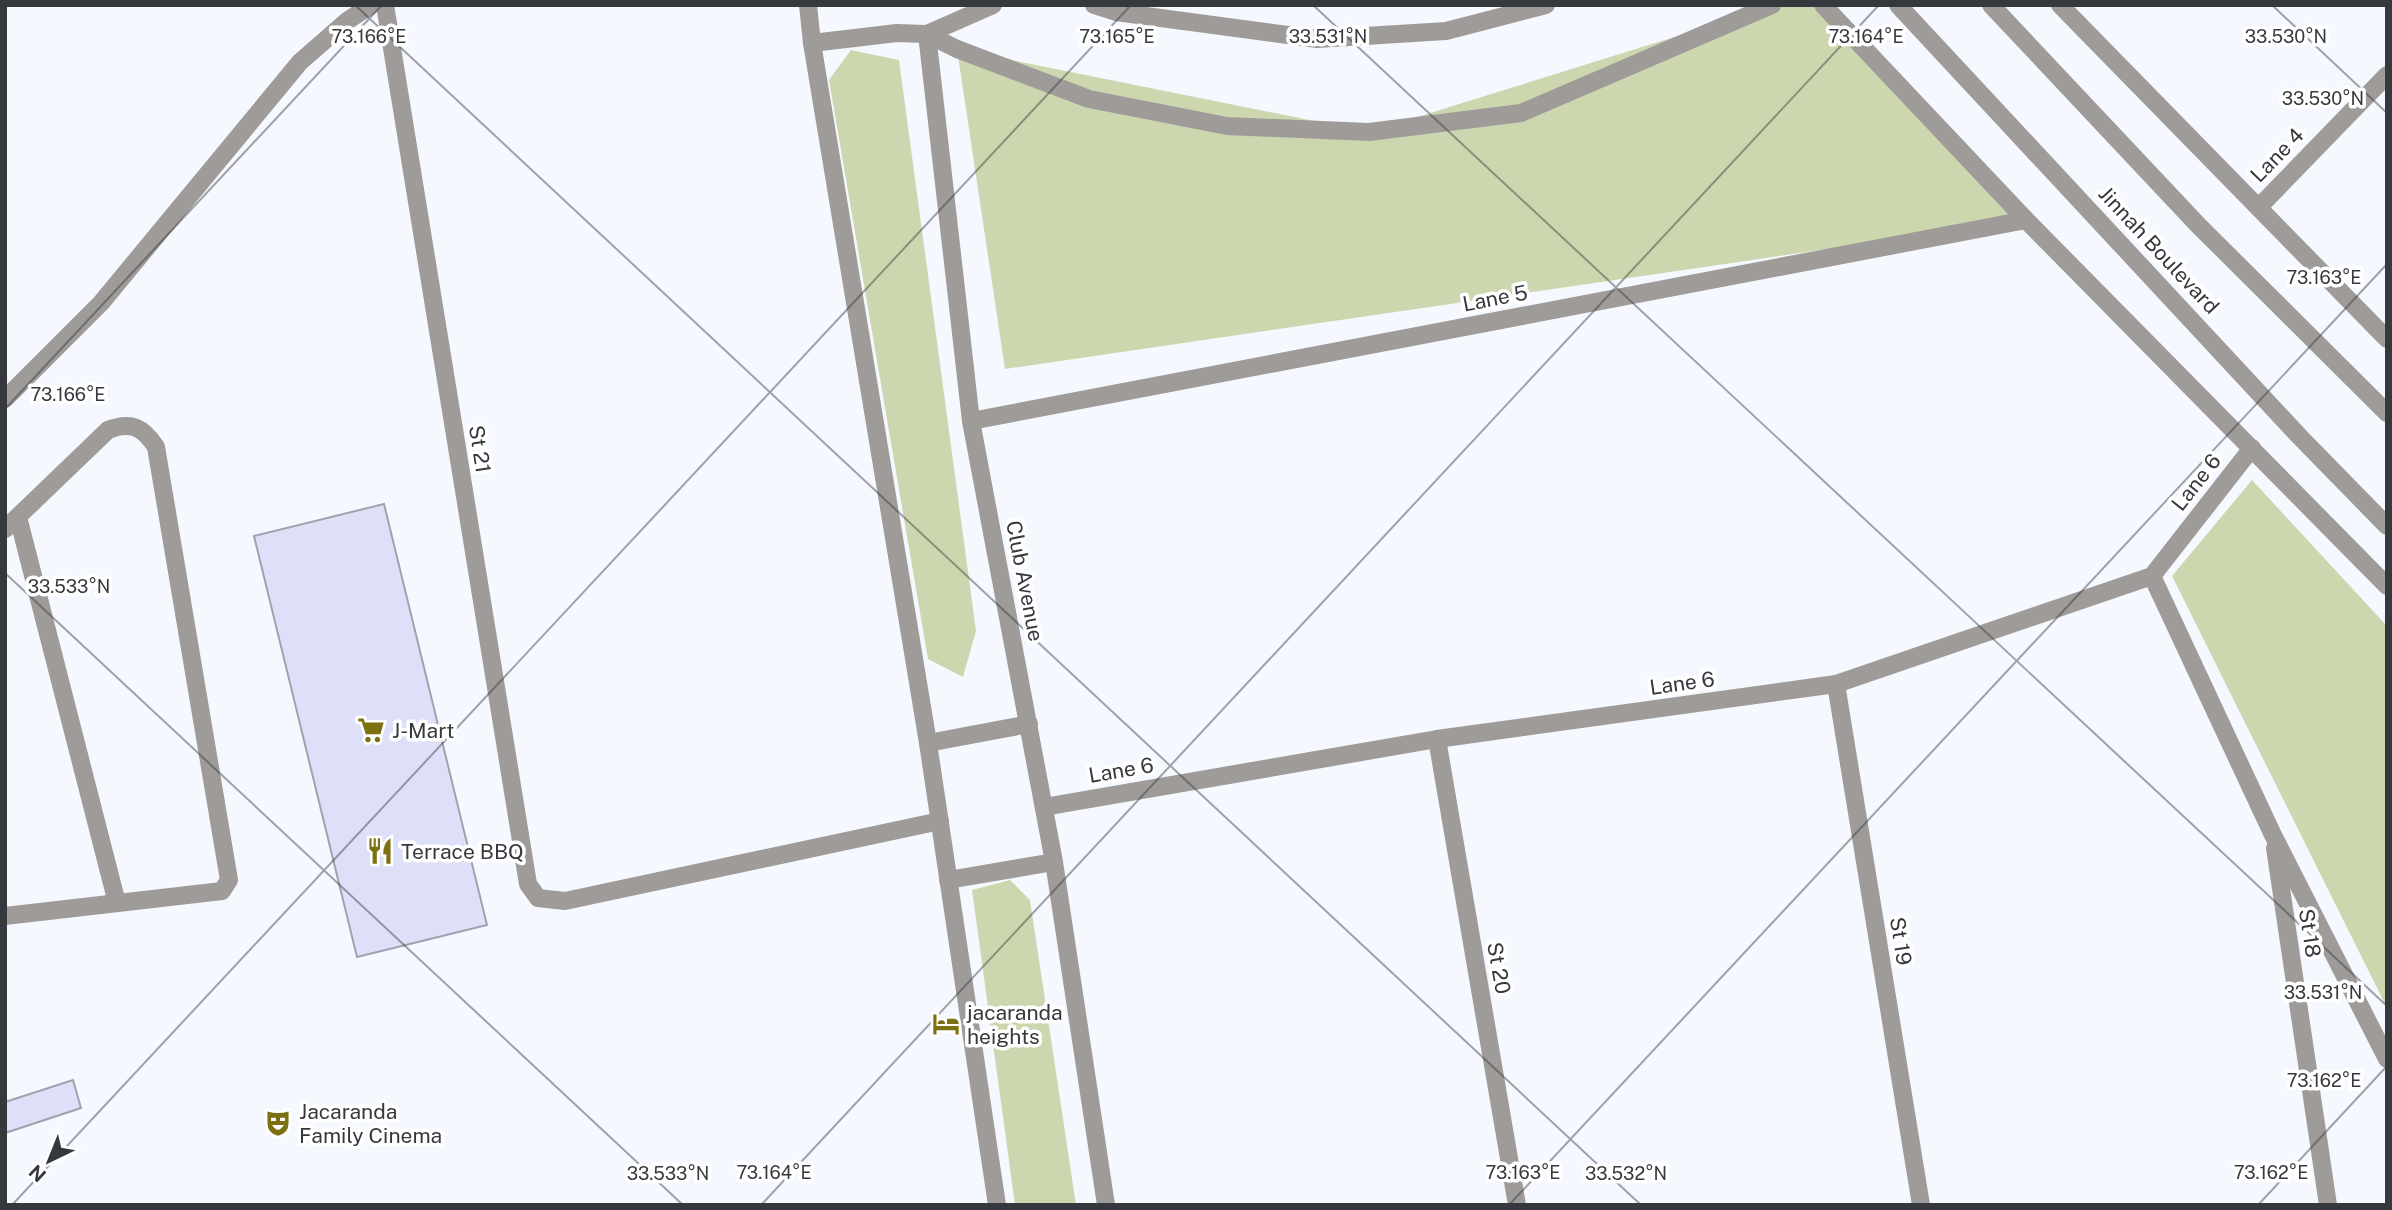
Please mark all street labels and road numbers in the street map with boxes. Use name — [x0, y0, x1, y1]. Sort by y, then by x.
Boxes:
street label: Lane 4 — [2245, 123, 2309, 187]
street label: Jinnah Boulevard — [2094, 181, 2224, 319]
street label: Lane 5 — [1460, 279, 1530, 317]
street label: St 21 — [464, 423, 496, 475]
street label: Lane 6 — [2166, 449, 2226, 515]
street label: Club Avenue — [1001, 519, 1049, 643]
street label: Lane 6 — [1648, 666, 1716, 700]
street label: Lane 6 — [1087, 752, 1155, 788]
street label: St 18 — [2294, 907, 2326, 959]
street label: St 19 — [1885, 915, 1917, 967]
street label: St 20 — [1482, 940, 1516, 996]

